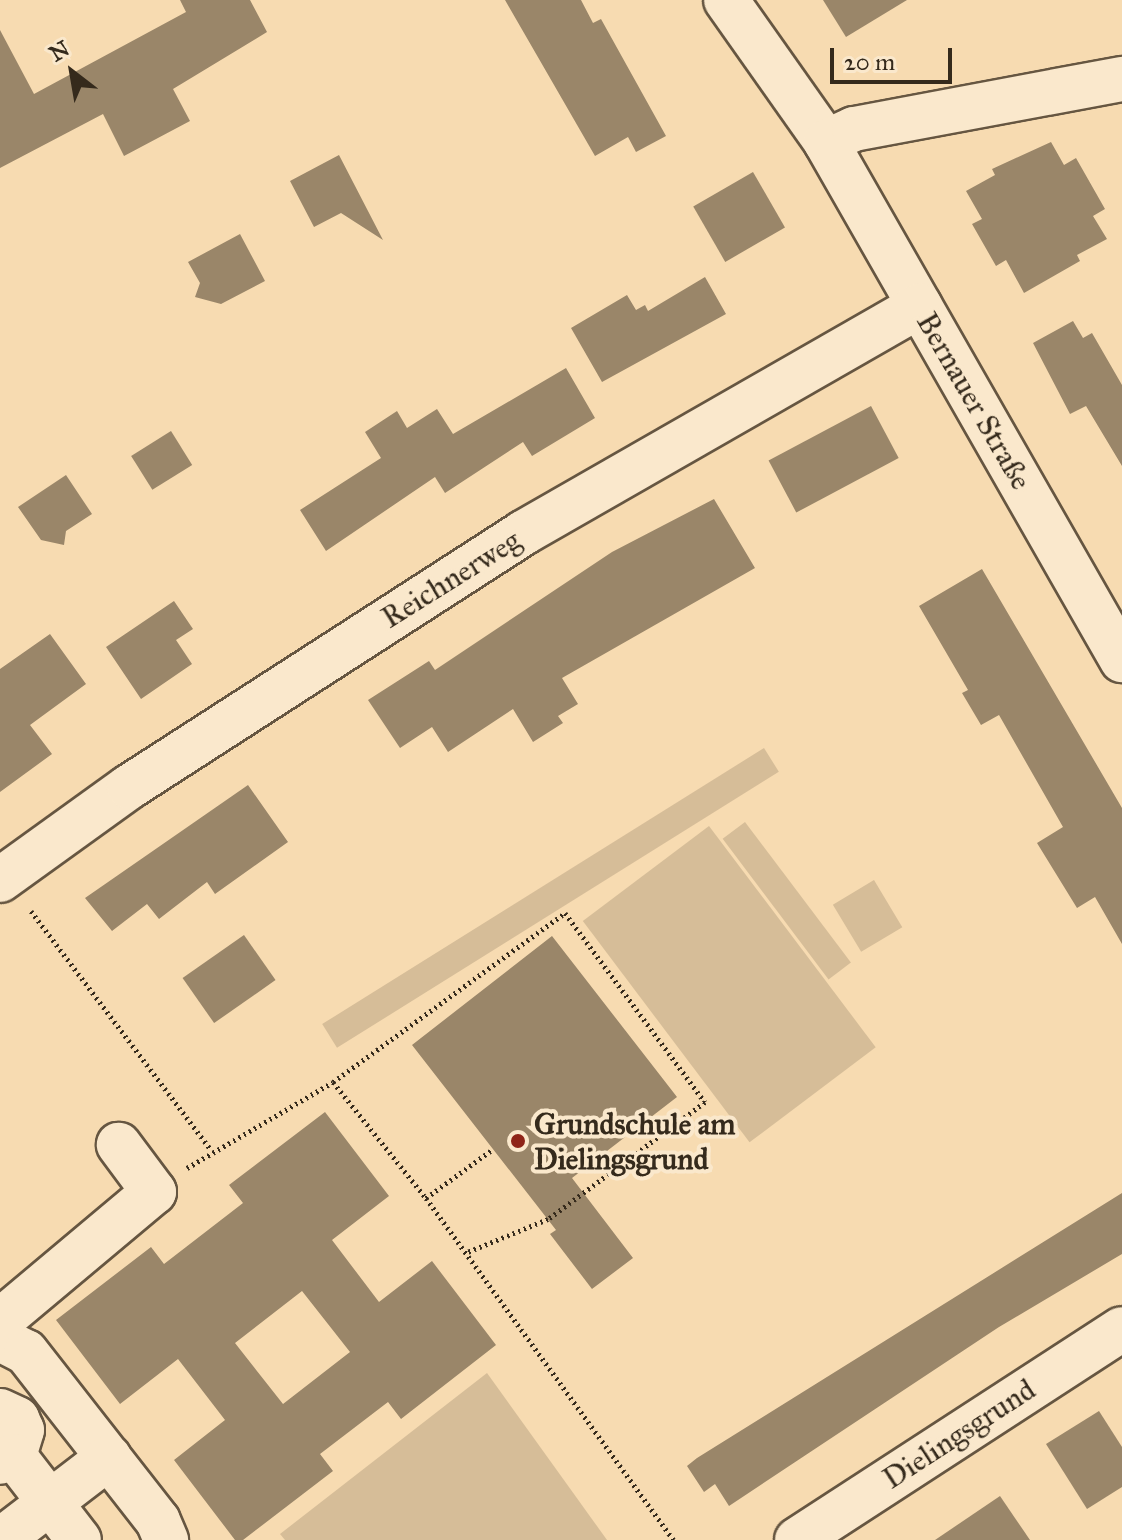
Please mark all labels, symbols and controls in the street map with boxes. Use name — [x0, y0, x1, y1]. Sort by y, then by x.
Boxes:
north arrow — [32, 32, 112, 112]
scale bar — [834, 32, 956, 82]
text: N — [44, 35, 74, 67]
text: 20 m — [844, 47, 895, 77]
street label: Bernauer Straße — [909, 306, 1039, 496]
street label: Reichnerweg — [375, 522, 527, 636]
place label: Grundschule am Dielingsgrund — [534, 1106, 736, 1176]
marker: Grundschule am Dielingsgrund — [509, 1132, 527, 1150]
street label: Dielingsgrund — [876, 1371, 1042, 1497]

